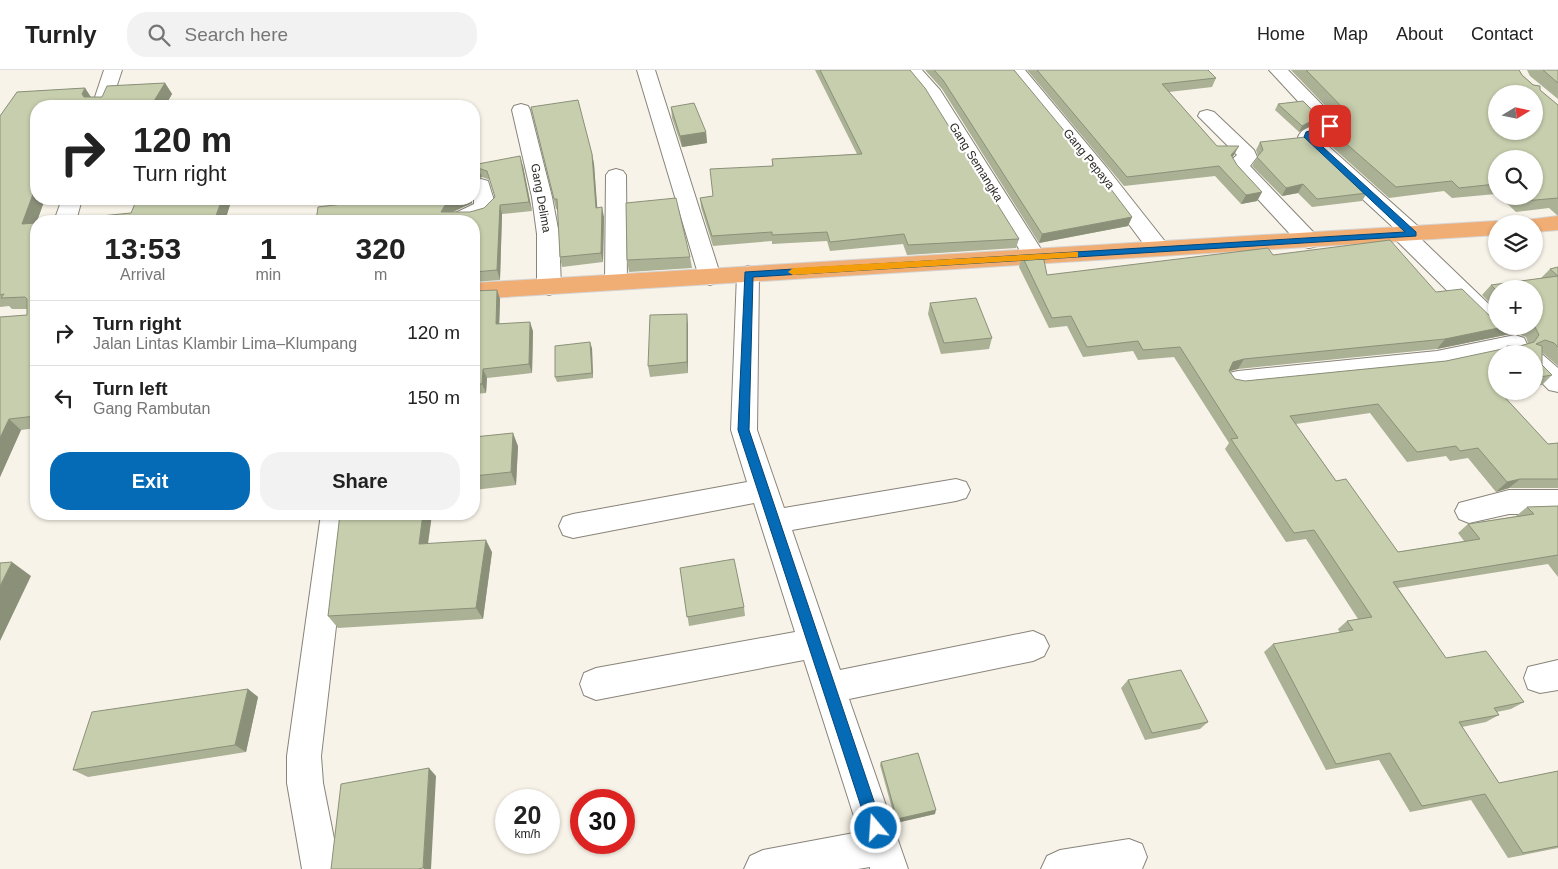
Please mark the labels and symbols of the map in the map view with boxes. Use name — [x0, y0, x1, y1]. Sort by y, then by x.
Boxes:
north arrow — [1488, 85, 1542, 140]
pin — [1309, 105, 1351, 147]
street label: Gang Semangka — [946, 120, 1006, 204]
street label: Gang Pepaya — [1060, 126, 1118, 192]
street label: Gang Delima — [528, 162, 554, 234]
speed limit sign: 30 — [570, 789, 635, 854]
position arrow — [849, 801, 901, 853]

